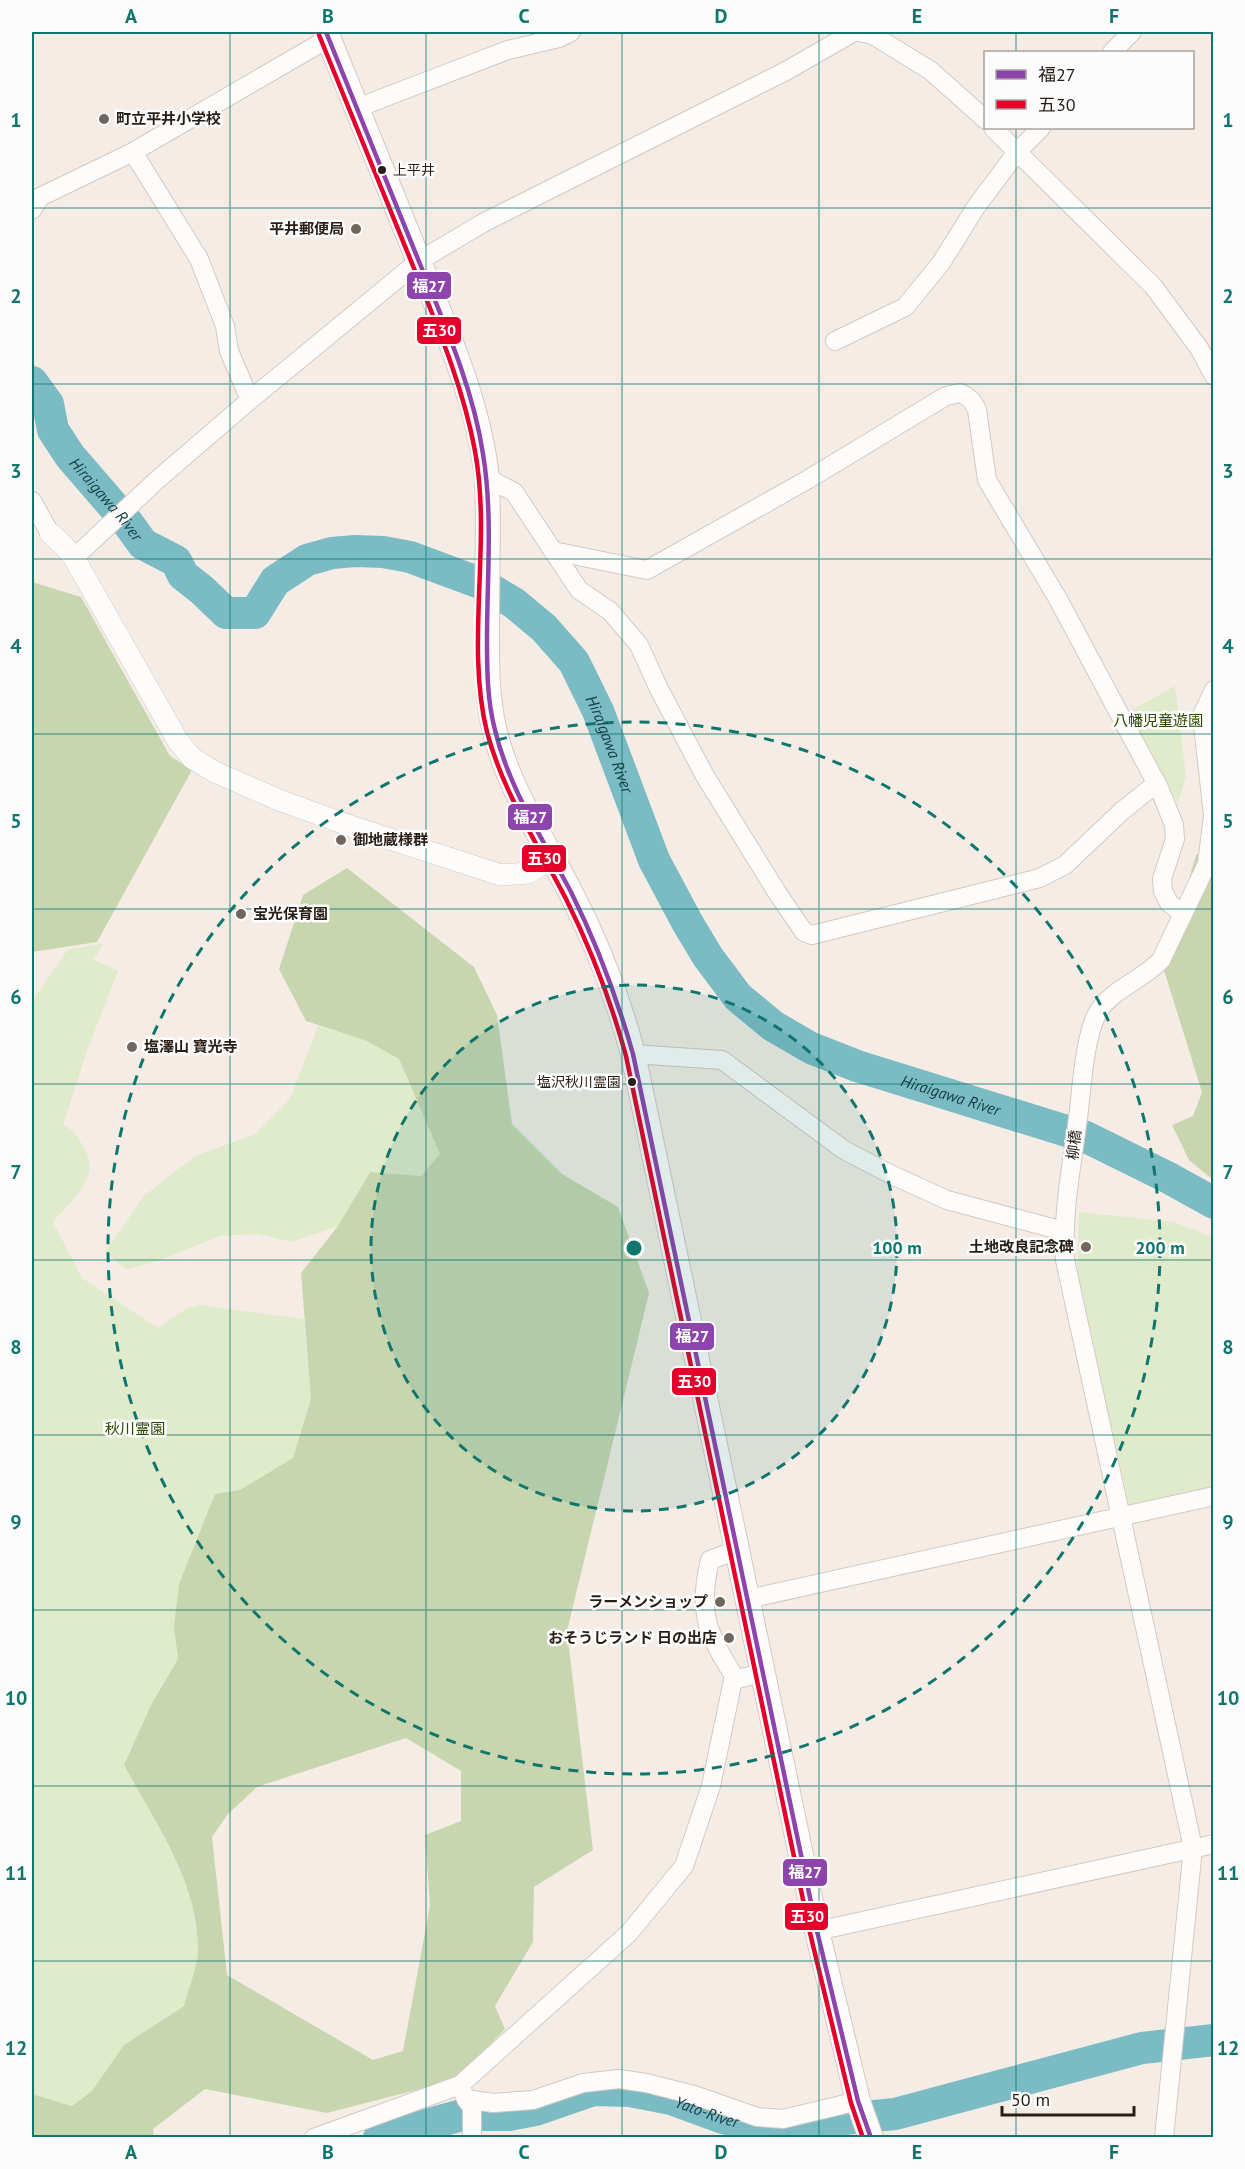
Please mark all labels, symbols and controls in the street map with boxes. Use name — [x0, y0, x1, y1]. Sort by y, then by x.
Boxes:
text: A — [125, 3, 138, 29]
text: B — [322, 3, 334, 29]
text: C — [518, 3, 530, 29]
text: D — [715, 3, 728, 29]
text: E — [912, 3, 922, 29]
text: F — [1109, 3, 1119, 29]
legend — [984, 51, 1194, 129]
text: 福27 — [1038, 63, 1076, 86]
text: 五30 — [1038, 93, 1076, 116]
text: 1 — [10, 107, 22, 133]
text: 1 — [1222, 107, 1234, 133]
place label: 町立平井小学校 — [116, 109, 221, 128]
marker: 町立平井小学校 — [97, 112, 111, 126]
place label: 上平井 — [393, 161, 435, 179]
marker: 上平井 — [376, 164, 388, 176]
place label: 平井郵便局 — [269, 219, 344, 238]
marker: 平井郵便局 — [349, 222, 363, 236]
line badge: 福27 — [406, 271, 452, 300]
text: 福27 — [412, 276, 446, 296]
text: 2 — [10, 283, 22, 309]
text: 2 — [1222, 283, 1234, 309]
line badge: 五30 — [416, 316, 462, 345]
text: 五30 — [422, 320, 456, 340]
water label: Hiraigawa River — [66, 453, 148, 546]
text: 3 — [10, 458, 22, 484]
text: 3 — [1222, 458, 1234, 484]
text: 4 — [10, 633, 22, 659]
text: 4 — [1222, 633, 1234, 659]
water label: Hiraigawa River — [582, 692, 638, 797]
park label: 八幡児童遊園 — [1113, 711, 1203, 730]
line badge: 福27 — [507, 803, 553, 831]
text: 福27 — [513, 807, 547, 827]
text: 5 — [10, 808, 22, 834]
text: 5 — [1222, 808, 1234, 834]
place label: 御地蔵様群 — [353, 830, 428, 849]
marker: 御地蔵様群 — [334, 833, 348, 847]
line badge: 五30 — [521, 844, 567, 873]
text: 五30 — [527, 848, 561, 868]
place label: 宝光保育園 — [253, 904, 328, 923]
marker: 宝光保育園 — [234, 907, 248, 921]
text: 6 — [10, 984, 22, 1010]
text: 6 — [1222, 984, 1234, 1010]
place label: 塩澤山 寶光寺 — [144, 1037, 238, 1056]
marker: 塩澤山 寶光寺 — [125, 1040, 139, 1054]
water label: Hiraigawa River — [898, 1070, 1004, 1120]
place label: 塩沢秋川霊園 — [537, 1073, 621, 1091]
marker: 塩沢秋川霊園 — [626, 1076, 638, 1088]
street label: 柳橋 — [1062, 1129, 1085, 1161]
text: 7 — [10, 1159, 22, 1185]
text: 7 — [1222, 1159, 1234, 1185]
text: 100 m — [872, 1236, 922, 1259]
text: 200 m — [1135, 1236, 1185, 1259]
place label: 土地改良記念碑 — [969, 1237, 1074, 1256]
centre of rings — [624, 1238, 644, 1258]
marker: 土地改良記念碑 — [1079, 1240, 1093, 1254]
line badge: 福27 — [669, 1322, 715, 1351]
text: 福27 — [675, 1326, 709, 1346]
text: 8 — [10, 1334, 22, 1360]
text: 8 — [1222, 1334, 1234, 1360]
line badge: 五30 — [671, 1367, 717, 1396]
text: 五30 — [677, 1371, 711, 1391]
park label: 秋川霊園 — [105, 1419, 165, 1438]
text: 9 — [10, 1509, 22, 1535]
text: 9 — [1222, 1509, 1234, 1535]
place label: ラーメンショップ — [589, 1592, 708, 1611]
marker: ラーメンショップ — [713, 1595, 727, 1609]
place label: おそうじランド 日の出店 — [548, 1628, 717, 1647]
marker: おそうじランド 日の出店 — [722, 1631, 736, 1645]
text: 10 — [5, 1685, 27, 1711]
text: 10 — [1217, 1685, 1239, 1711]
line badge: 福27 — [782, 1858, 828, 1887]
text: 11 — [5, 1860, 27, 1886]
text: 11 — [1217, 1860, 1239, 1886]
text: 福27 — [788, 1862, 822, 1882]
line badge: 五30 — [784, 1902, 829, 1931]
text: 五30 — [790, 1906, 824, 1926]
text: 12 — [5, 2035, 27, 2061]
text: 12 — [1217, 2035, 1239, 2061]
scale bar — [1002, 2079, 1134, 2117]
text: 50 m — [1011, 2088, 1050, 2111]
water label: Yato-River — [672, 2091, 743, 2132]
text: A — [125, 2139, 138, 2165]
text: B — [322, 2139, 334, 2165]
text: C — [518, 2139, 530, 2165]
text: D — [715, 2139, 728, 2165]
text: E — [912, 2139, 922, 2165]
text: F — [1109, 2139, 1119, 2165]

